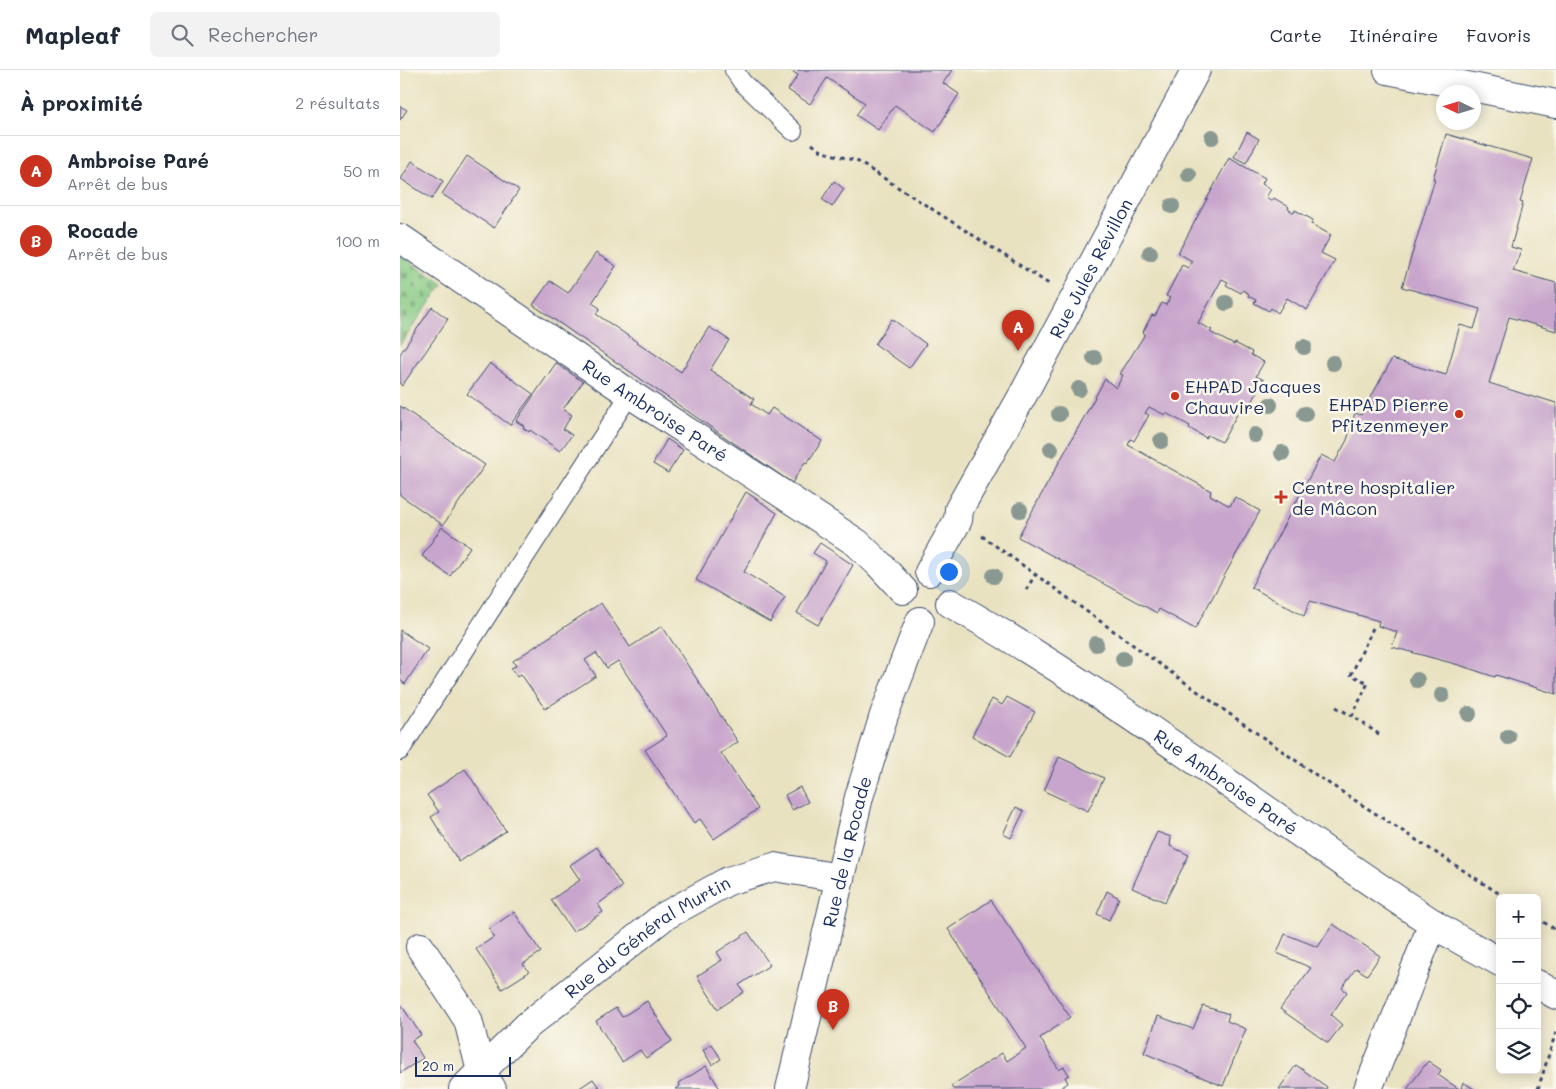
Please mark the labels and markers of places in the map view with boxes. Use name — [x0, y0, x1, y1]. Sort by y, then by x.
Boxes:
pin: A — [1002, 310, 1034, 351]
place label: EHPAD Jacques Chauvire — [1185, 374, 1321, 419]
marker: EHPAD Jacques Chauvire — [1169, 390, 1181, 402]
place label: EHPAD Pierre Pfitzenmeyer — [1329, 392, 1449, 437]
marker: EHPAD Pierre Pfitzenmeyer — [1453, 408, 1465, 420]
place label: Centre hospitalier de Mâcon — [1292, 475, 1455, 520]
marker: Centre hospitalier de Mâcon — [1274, 490, 1288, 504]
pin: B — [817, 989, 849, 1030]

